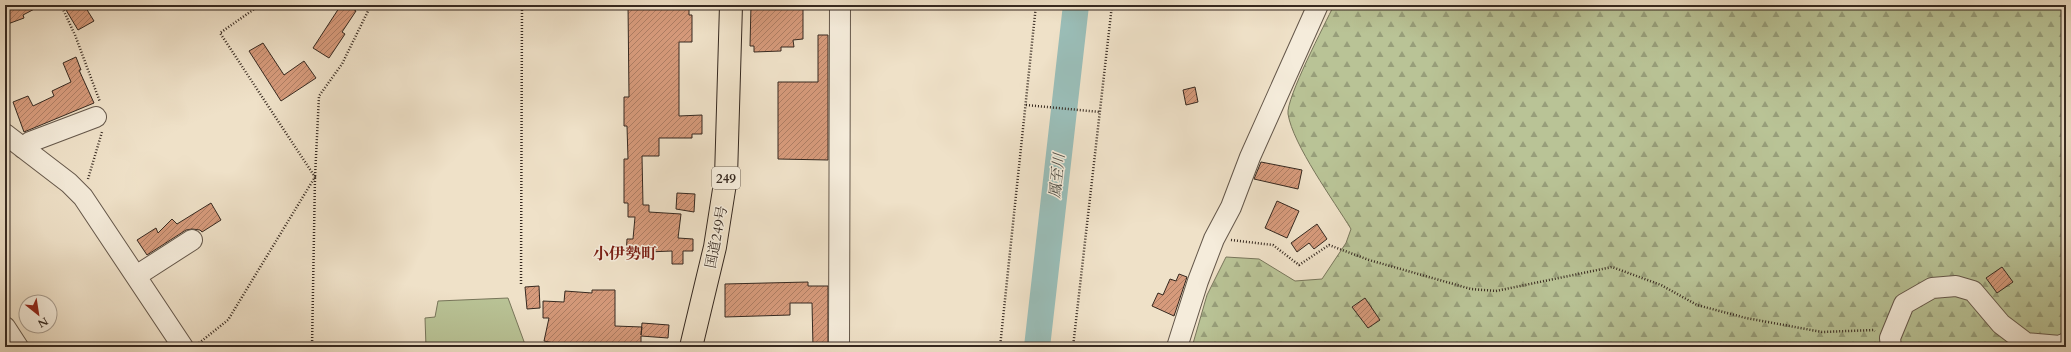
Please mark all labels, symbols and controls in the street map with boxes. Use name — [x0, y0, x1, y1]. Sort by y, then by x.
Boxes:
water label: 鳳至川 — [1045, 151, 1070, 199]
road number: 249 — [712, 167, 740, 189]
street label: 国道249号 — [701, 204, 732, 270]
district label: 小伊勢町 — [593, 243, 657, 265]
north arrow — [18, 294, 58, 334]
text: N — [34, 313, 51, 331]

